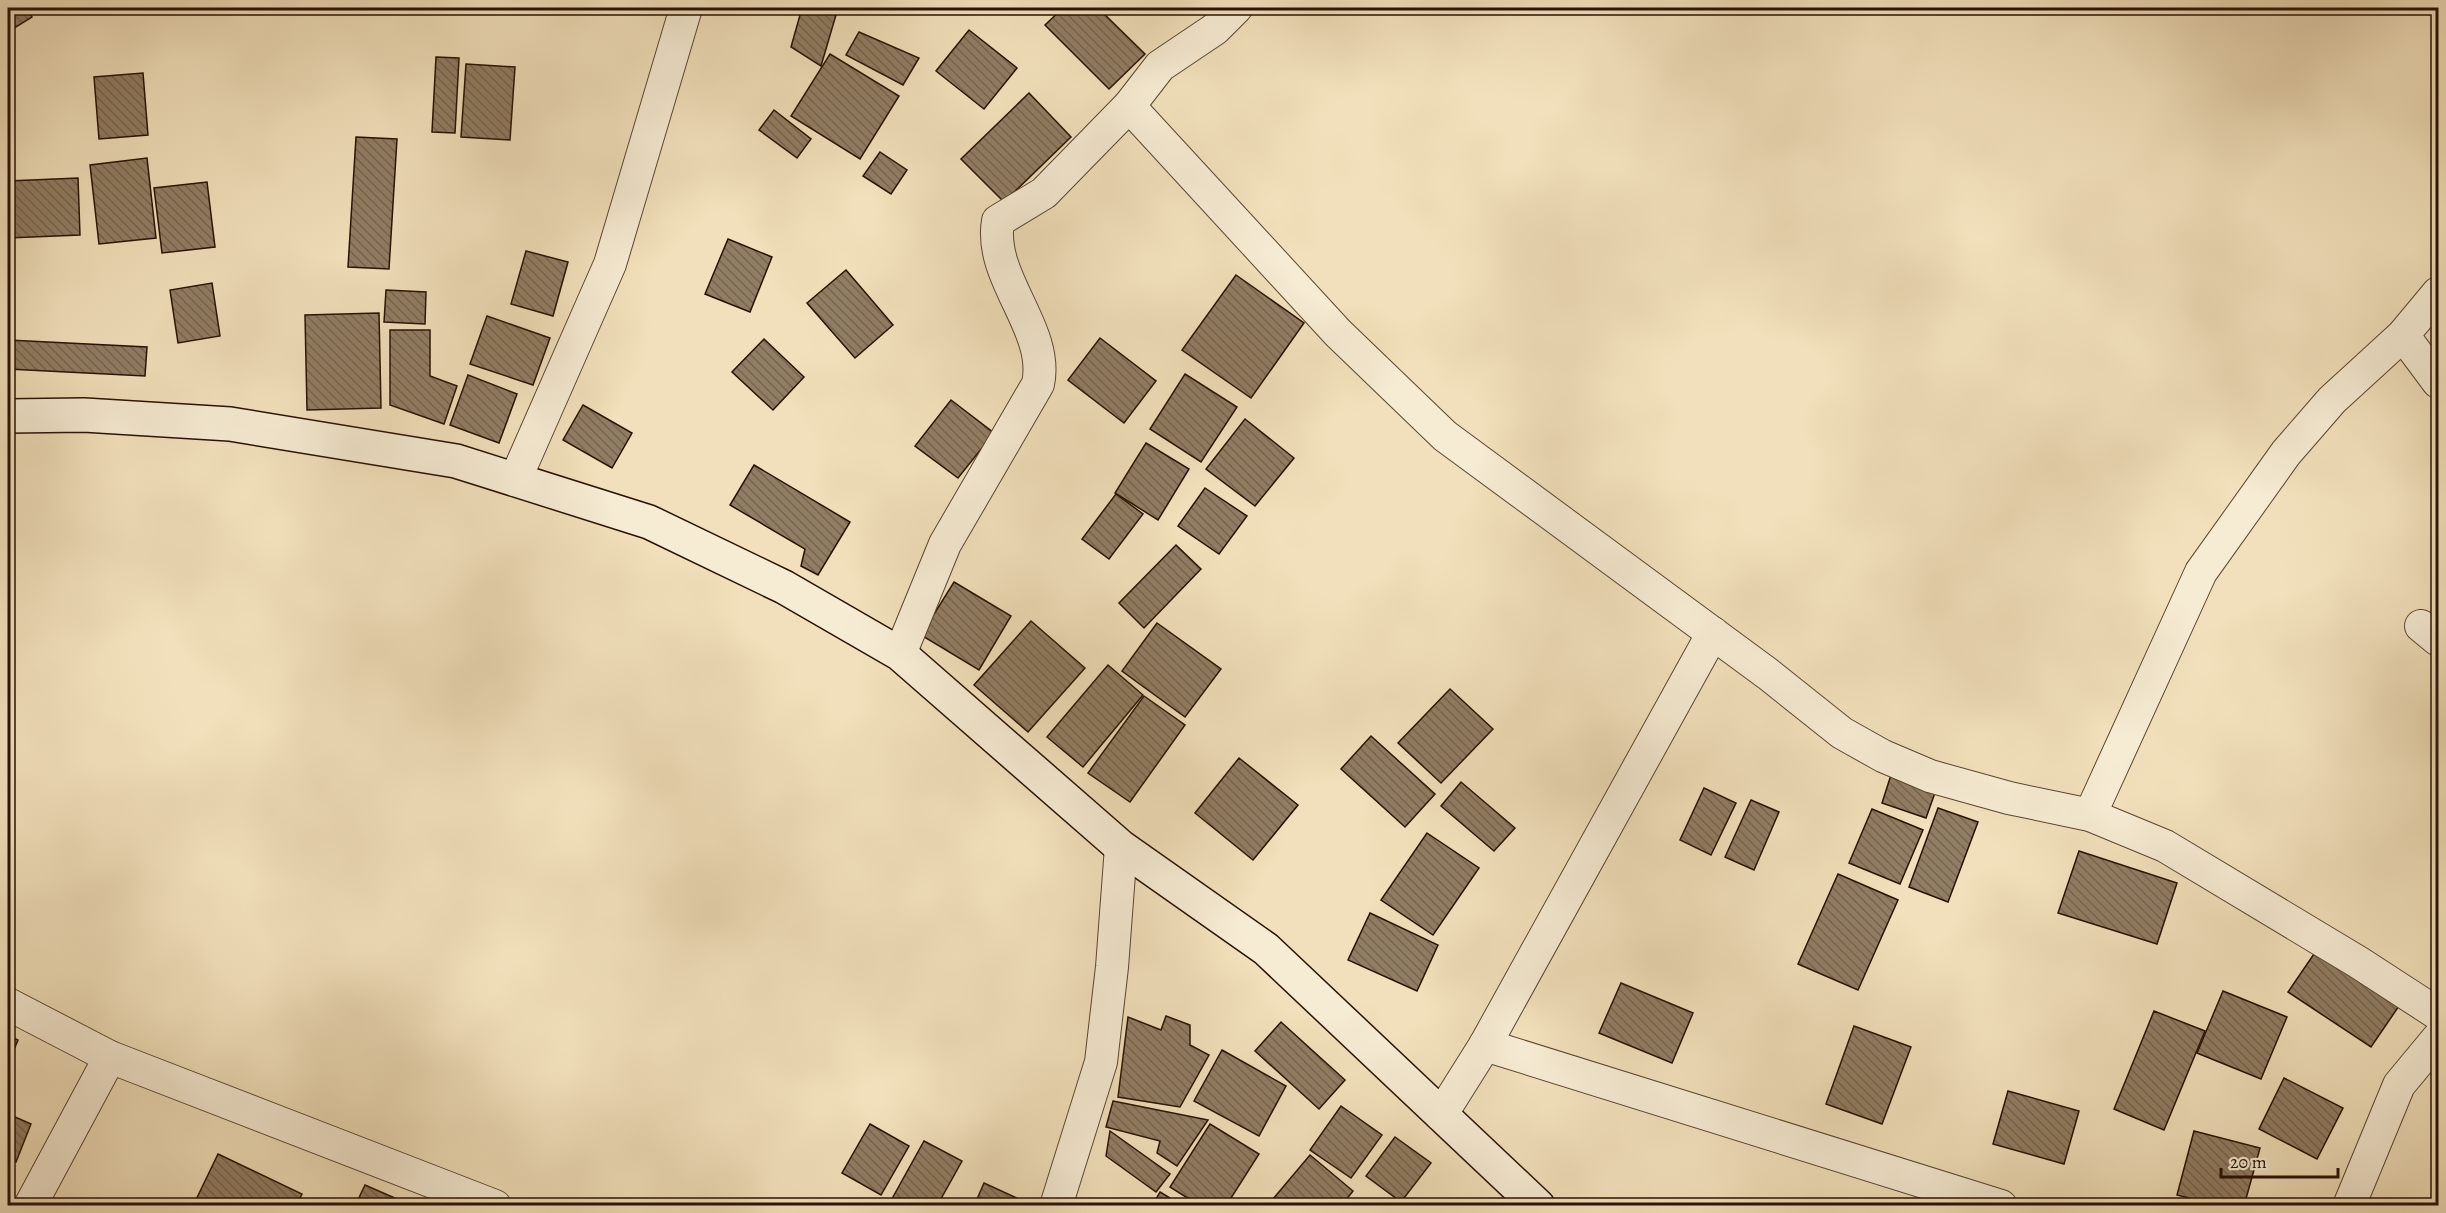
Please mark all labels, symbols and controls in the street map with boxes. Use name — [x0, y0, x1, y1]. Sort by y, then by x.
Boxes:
scale bar — [2221, 1141, 2338, 1179]
text: 20 m — [2230, 1150, 2267, 1174]

